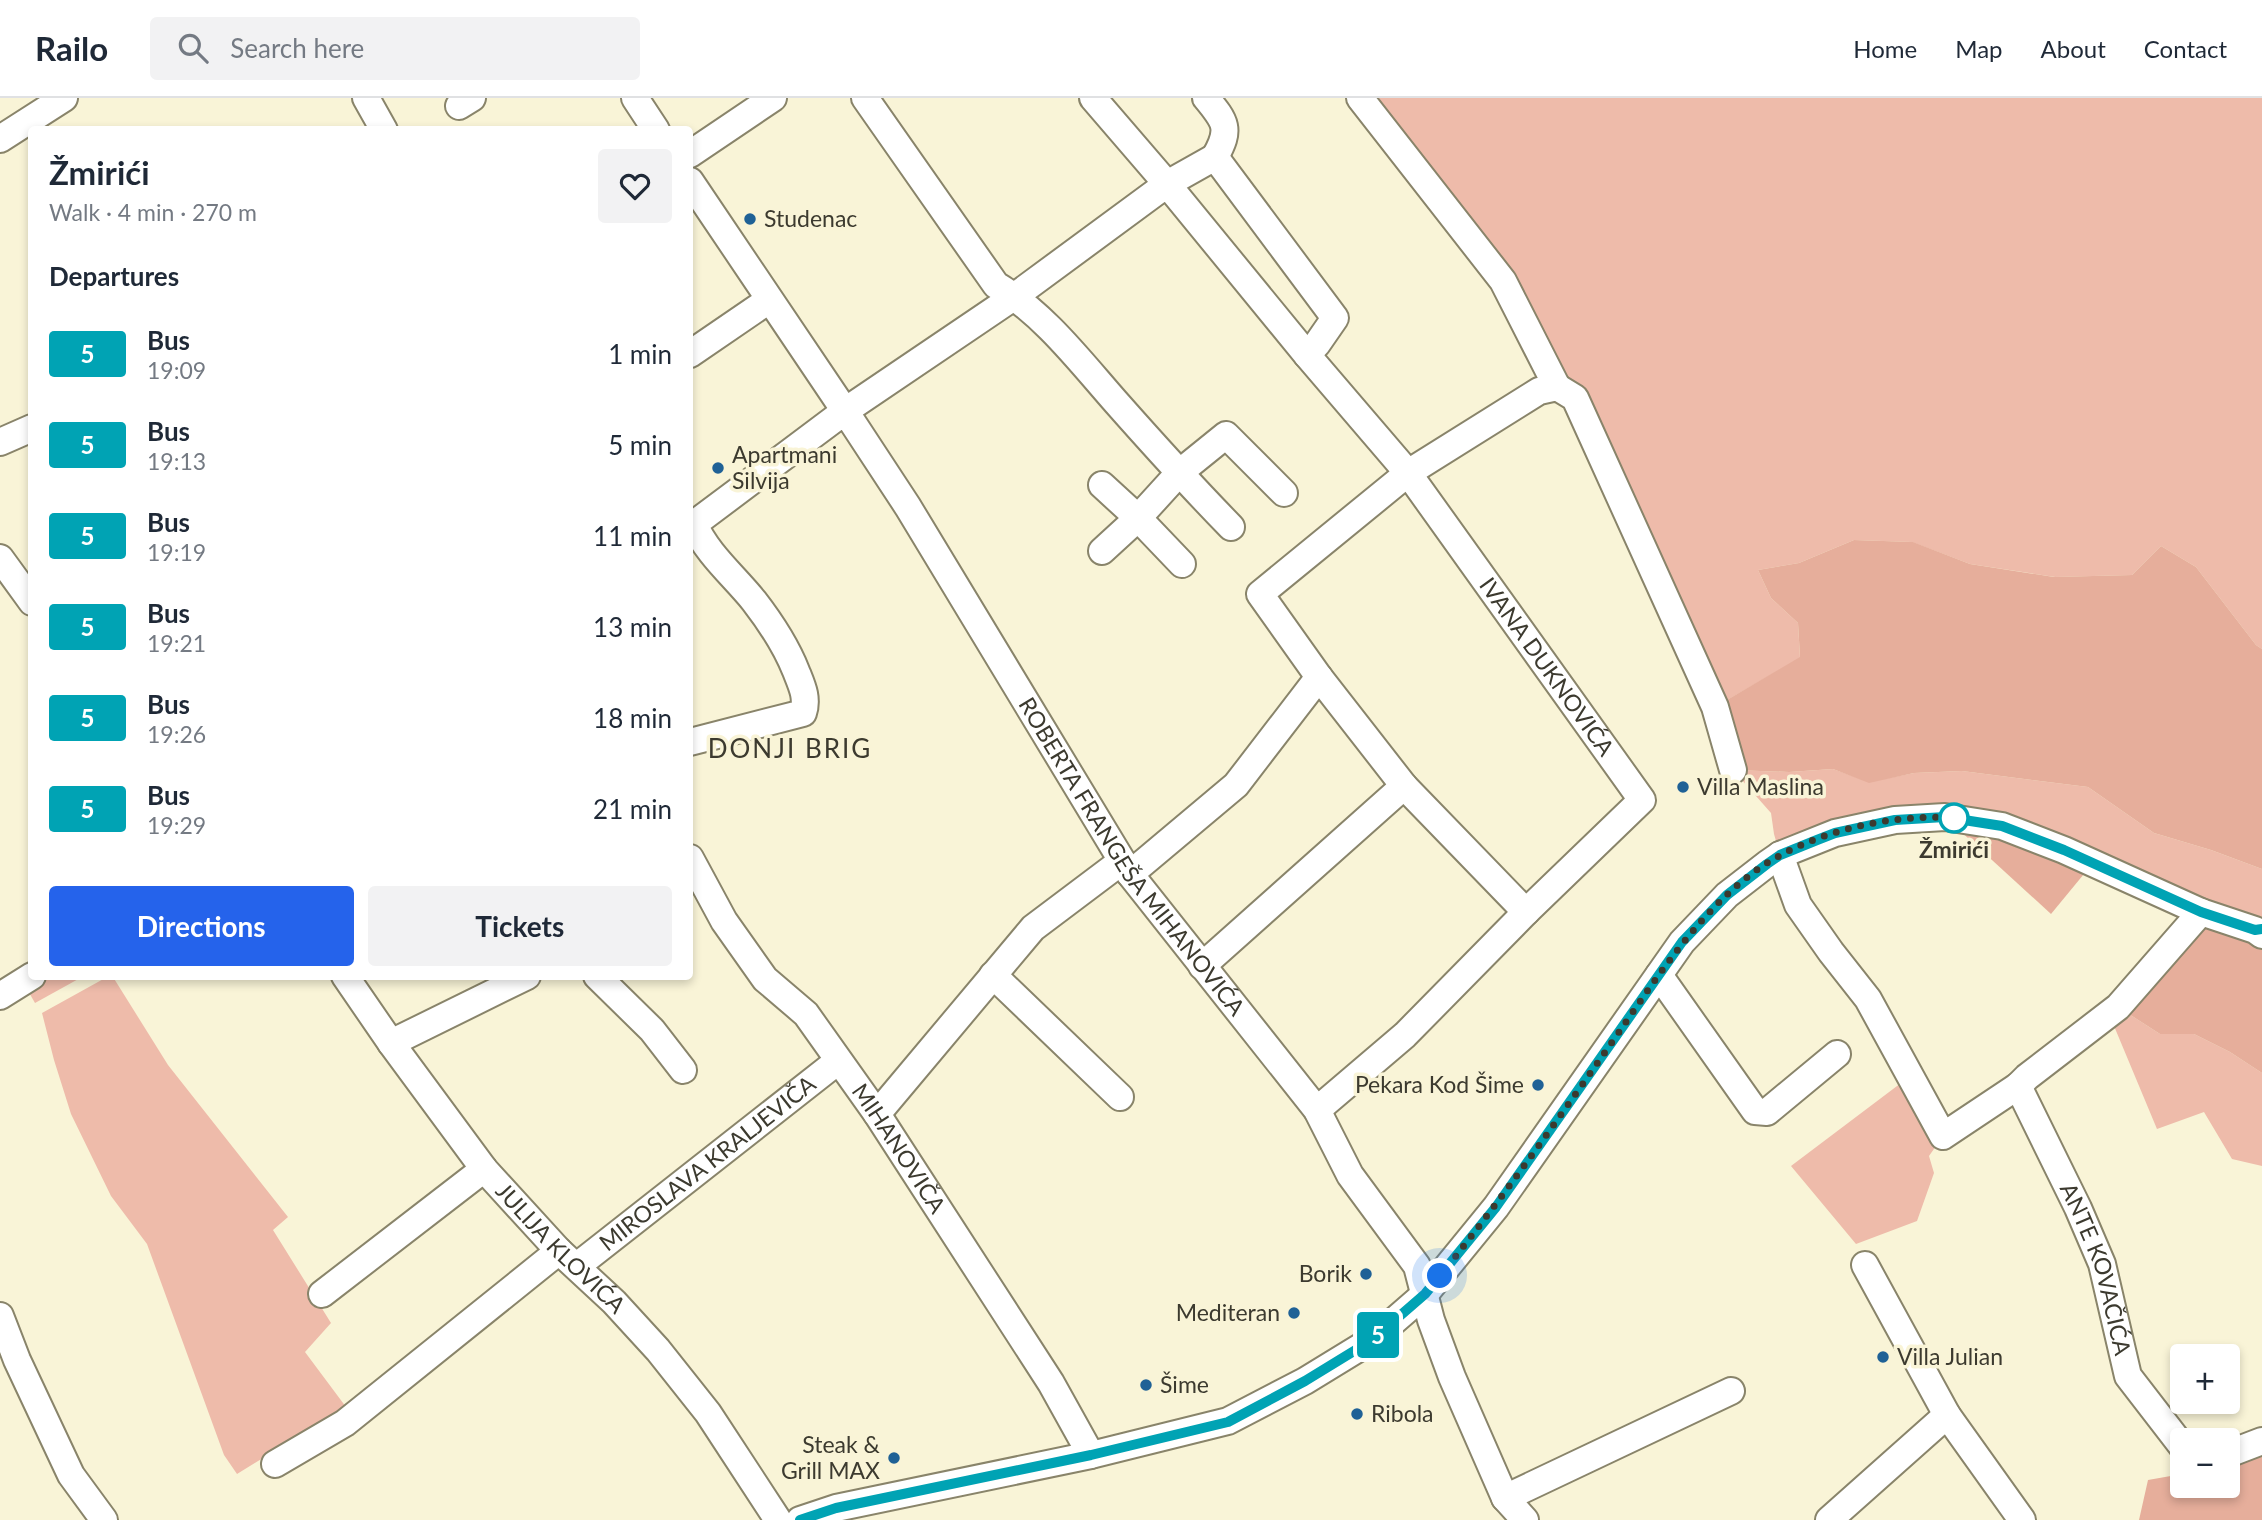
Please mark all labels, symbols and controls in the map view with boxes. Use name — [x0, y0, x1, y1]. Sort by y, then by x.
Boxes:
search box — [150, 17, 640, 80]
text: Railo — [35, 28, 108, 68]
icon: search — [174, 29, 212, 67]
text: Search here — [230, 32, 364, 64]
text: Home — [1853, 34, 1917, 63]
text: Map — [1955, 34, 2003, 63]
text: About — [2041, 34, 2106, 63]
text: Contact — [2144, 34, 2227, 63]
button: heart — [598, 149, 672, 223]
text: Žmirići — [49, 152, 150, 192]
text: Walk · 4 min · 270 m — [49, 198, 257, 226]
place label: Studenac — [764, 204, 857, 232]
marker: Studenac — [742, 211, 758, 227]
text: Departures — [49, 260, 179, 292]
text: Bus — [147, 324, 190, 356]
text: 1 min — [608, 338, 672, 370]
text: 5 — [81, 339, 94, 368]
text: 19:09 — [147, 356, 206, 384]
text: Bus — [147, 415, 190, 447]
text: 5 min — [608, 429, 672, 461]
text: 5 — [81, 430, 94, 459]
place label: Apartmani Silvija — [732, 440, 837, 494]
text: 19:13 — [147, 447, 206, 475]
marker: Apartmani Silvija — [710, 460, 726, 476]
text: Bus — [147, 506, 190, 538]
text: 11 min — [593, 520, 672, 552]
text: 5 — [81, 521, 94, 550]
text: 19:19 — [147, 538, 206, 566]
street label: IVANA DUKNOVIĆA — [1474, 572, 1621, 761]
text: Bus — [147, 597, 190, 629]
text: 13 min — [593, 611, 672, 643]
text: 5 — [81, 612, 94, 641]
text: 19:21 — [147, 629, 206, 657]
text: Bus — [147, 688, 190, 720]
street label: ROBERTA FRANGEŠA MIHANOVIĆA — [1013, 692, 1252, 1021]
text: 18 min — [593, 702, 672, 734]
text: 5 — [81, 703, 94, 732]
text: 19:26 — [147, 720, 206, 748]
district label: DONJI BRIG — [708, 732, 872, 764]
place label: Villa Maslina — [1697, 772, 1824, 800]
text: Bus — [147, 779, 190, 811]
marker: Villa Maslina — [1675, 779, 1691, 795]
text: 21 min — [593, 793, 672, 825]
text: 5 — [81, 794, 94, 823]
marker: Žmirići — [1939, 803, 1969, 833]
text: 19:29 — [147, 811, 206, 839]
place label: Žmirići — [1919, 835, 1989, 863]
button: Directions — [49, 886, 354, 966]
button: Tickets — [368, 886, 672, 966]
street label: MIROSLAVA KRALJEVIČA — [593, 1069, 821, 1256]
place label: Pekara Kod Šime — [1355, 1070, 1524, 1098]
marker: Pekara Kod Šime — [1530, 1077, 1546, 1093]
street label: MIHANOVIČA — [847, 1078, 953, 1218]
street label: JULIJA KLOVIĆA — [491, 1177, 632, 1319]
street label: ANTE KOVAČIĆA — [2055, 1178, 2138, 1358]
your location — [1422, 1258, 1457, 1293]
place label: Borik — [1299, 1259, 1352, 1287]
marker: Borik — [1358, 1266, 1374, 1282]
place label: Mediteran — [1176, 1298, 1280, 1326]
marker: Mediteran — [1286, 1305, 1302, 1321]
line badge: 5 — [1355, 1312, 1401, 1358]
text: 5 — [1371, 1320, 1385, 1349]
place label: Villa Julian — [1897, 1342, 2003, 1370]
map controls — [2170, 1344, 2240, 1498]
button: + — [2170, 1344, 2240, 1414]
marker: Villa Julian — [1875, 1349, 1891, 1365]
place label: Šime — [1160, 1370, 1209, 1398]
marker: Šime — [1138, 1377, 1154, 1393]
place label: Ribola — [1371, 1399, 1434, 1427]
marker: Ribola — [1349, 1406, 1365, 1422]
button: − — [2170, 1428, 2240, 1498]
place label: Steak & Grill MAX — [781, 1430, 881, 1484]
marker: Steak & Grill MAX — [886, 1450, 902, 1466]

